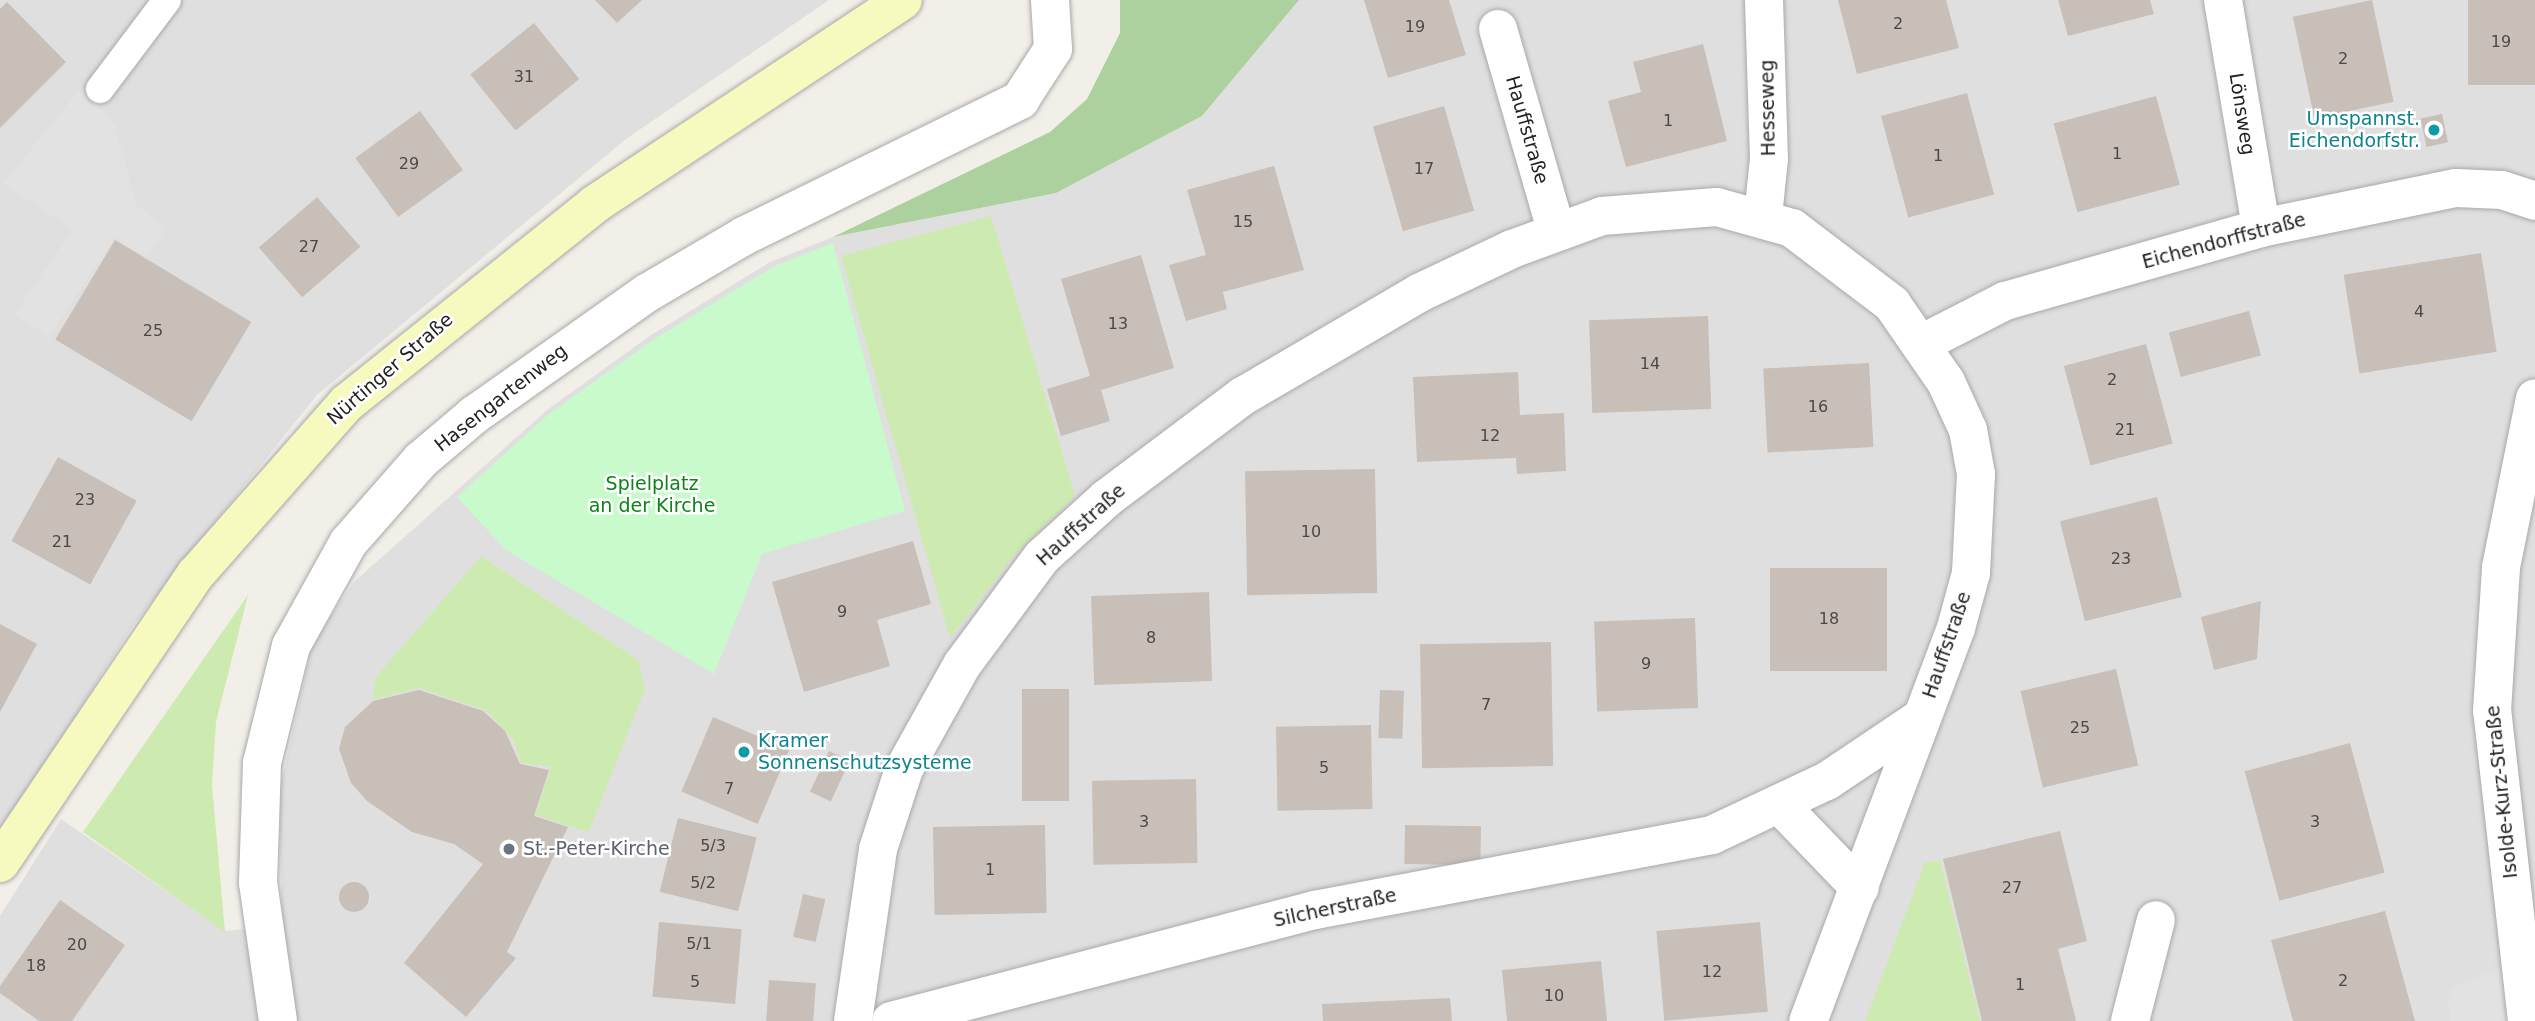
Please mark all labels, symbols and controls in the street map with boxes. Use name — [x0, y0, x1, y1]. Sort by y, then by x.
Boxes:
house number: 2 — [1893, 14, 1903, 34]
house number: 19 — [1405, 17, 1425, 37]
house number: 19 — [2491, 32, 2511, 52]
house number: 2 — [2338, 49, 2348, 69]
street label: Hesseweg — [1756, 59, 1780, 157]
house number: 31 — [514, 67, 534, 87]
street label: Lönsweg — [2224, 71, 2260, 157]
street label: Hauffstraße — [1501, 73, 1553, 187]
place label: Umspannst. Eichendorfstr. — [2289, 108, 2420, 152]
house number: 1 — [1663, 111, 1673, 131]
marker: Umspannst. Eichendorfstr. — [2426, 122, 2442, 138]
house number: 1 — [2112, 144, 2122, 164]
house number: 1 — [1933, 146, 1943, 166]
house number: 29 — [399, 154, 419, 174]
house number: 17 — [1414, 159, 1434, 179]
street label: Eichendorffstraße — [2140, 208, 2308, 274]
house number: 15 — [1233, 212, 1253, 232]
house number: 27 — [299, 237, 319, 257]
house number: 4 — [2414, 302, 2424, 322]
street label: Nürtinger Straße — [322, 308, 458, 430]
house number: 13 — [1108, 314, 1128, 334]
house number: 25 — [143, 321, 163, 341]
street label: Hasengartenweg — [430, 339, 572, 457]
house number: 14 — [1640, 354, 1660, 374]
house number: 2 — [2107, 370, 2117, 390]
house number: 16 — [1808, 397, 1828, 417]
house number: 21 — [2115, 420, 2135, 440]
house number: 12 — [1480, 426, 1500, 446]
park label: Spielplatz an der Kirche — [589, 473, 715, 517]
street label: Hauffstraße — [1032, 479, 1130, 571]
house number: 23 — [75, 490, 95, 510]
house number: 10 — [1301, 522, 1321, 542]
house number: 21 — [52, 532, 72, 552]
house number: 23 — [2111, 549, 2131, 569]
street label: Hauffstraße — [1918, 589, 1976, 701]
house number: 9 — [837, 602, 847, 622]
house number: 18 — [1819, 609, 1839, 629]
house number: 8 — [1146, 628, 1156, 648]
house number: 9 — [1641, 654, 1651, 674]
house number: 7 — [1481, 695, 1491, 715]
street label: Isolde-Kurz-Straße — [2482, 704, 2522, 880]
house number: 25 — [2070, 718, 2090, 738]
place label: Kramer Sonnenschutzsysteme — [758, 730, 972, 774]
marker: Kramer Sonnenschutzsysteme — [736, 744, 752, 760]
house number: 5 — [1319, 758, 1329, 778]
house number: 7 — [724, 779, 734, 799]
house number: 3 — [1139, 812, 1149, 832]
house number: 3 — [2310, 812, 2320, 832]
house number: 5/3 — [700, 836, 726, 856]
place label: St.-Peter-Kirche — [523, 838, 670, 860]
marker: St.-Peter-Kirche — [501, 841, 517, 857]
house number: 1 — [985, 860, 995, 880]
house number: 5/2 — [690, 873, 716, 893]
house number: 27 — [2002, 878, 2022, 898]
street label: Silcherstraße — [1271, 884, 1399, 932]
house number: 5/1 — [686, 934, 712, 954]
house number: 20 — [67, 935, 87, 955]
house number: 18 — [26, 956, 46, 976]
house number: 12 — [1702, 962, 1722, 982]
house number: 2 — [2338, 971, 2348, 991]
house number: 5 — [690, 972, 700, 992]
house number: 1 — [2015, 975, 2025, 995]
house number: 10 — [1544, 986, 1564, 1006]

